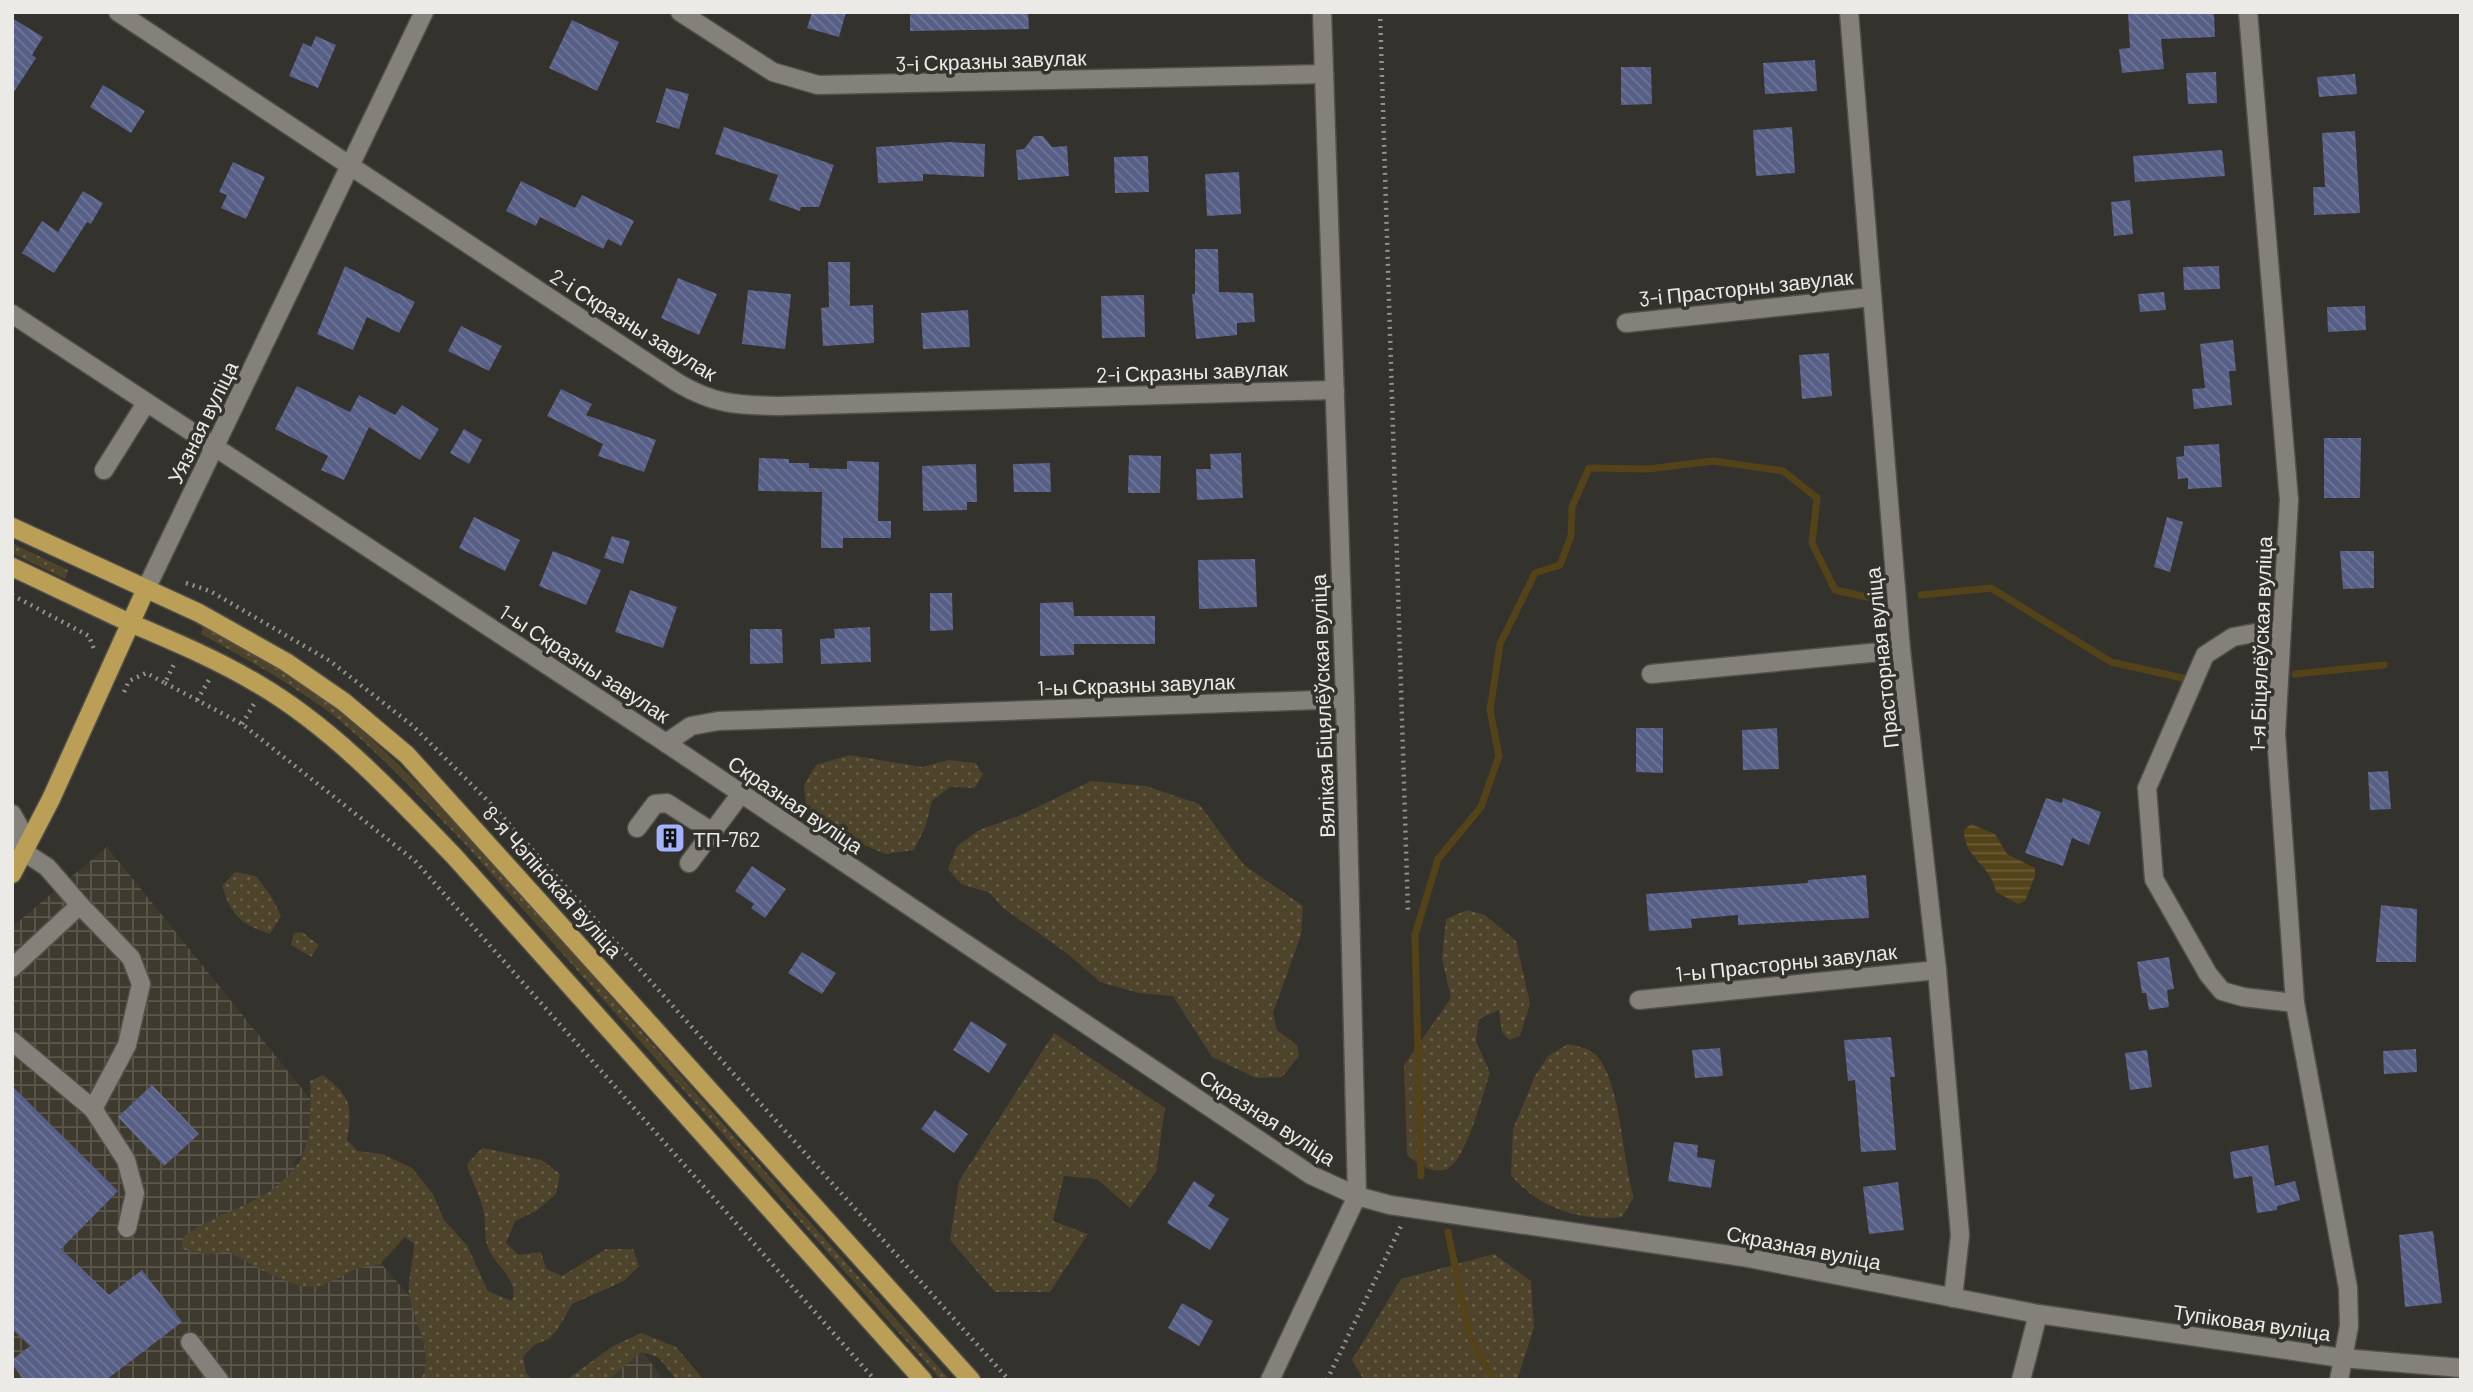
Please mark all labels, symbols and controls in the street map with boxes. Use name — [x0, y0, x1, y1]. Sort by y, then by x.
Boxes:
street label: 3-і Скразны завулак — [895, 44, 1088, 76]
street label: 2-і Скразны завулак — [546, 263, 723, 386]
street label: 3-і Прасторны завулак — [1637, 263, 1855, 311]
street label: 2-і Скразны завулак — [1096, 355, 1289, 387]
street label: Уязная вуліца — [162, 356, 243, 487]
street label: 1-я Біцялёўская вуліца — [2244, 535, 2276, 752]
street label: Прасторная вуліца — [1859, 566, 1903, 750]
street label: Вялікая Біцялёўская вуліца — [1305, 573, 1339, 838]
street label: 1-ы Скразны завулак — [495, 599, 676, 728]
street label: 1-ы Скразны завулак — [1037, 668, 1236, 700]
street label: Скразная вуліца — [724, 750, 868, 859]
street label: 8-я Чэпінская вуліца — [478, 800, 628, 962]
building icon: ТП-762 — [653, 821, 687, 855]
place label: ТП-762 — [693, 826, 761, 851]
street label: 1-ы Прасторны завулак — [1674, 938, 1899, 986]
street label: Скразная вуліца — [1195, 1064, 1341, 1170]
street label: Скразная вуліца — [1724, 1220, 1884, 1274]
street label: Тупіковая вуліца — [2172, 1299, 2333, 1345]

